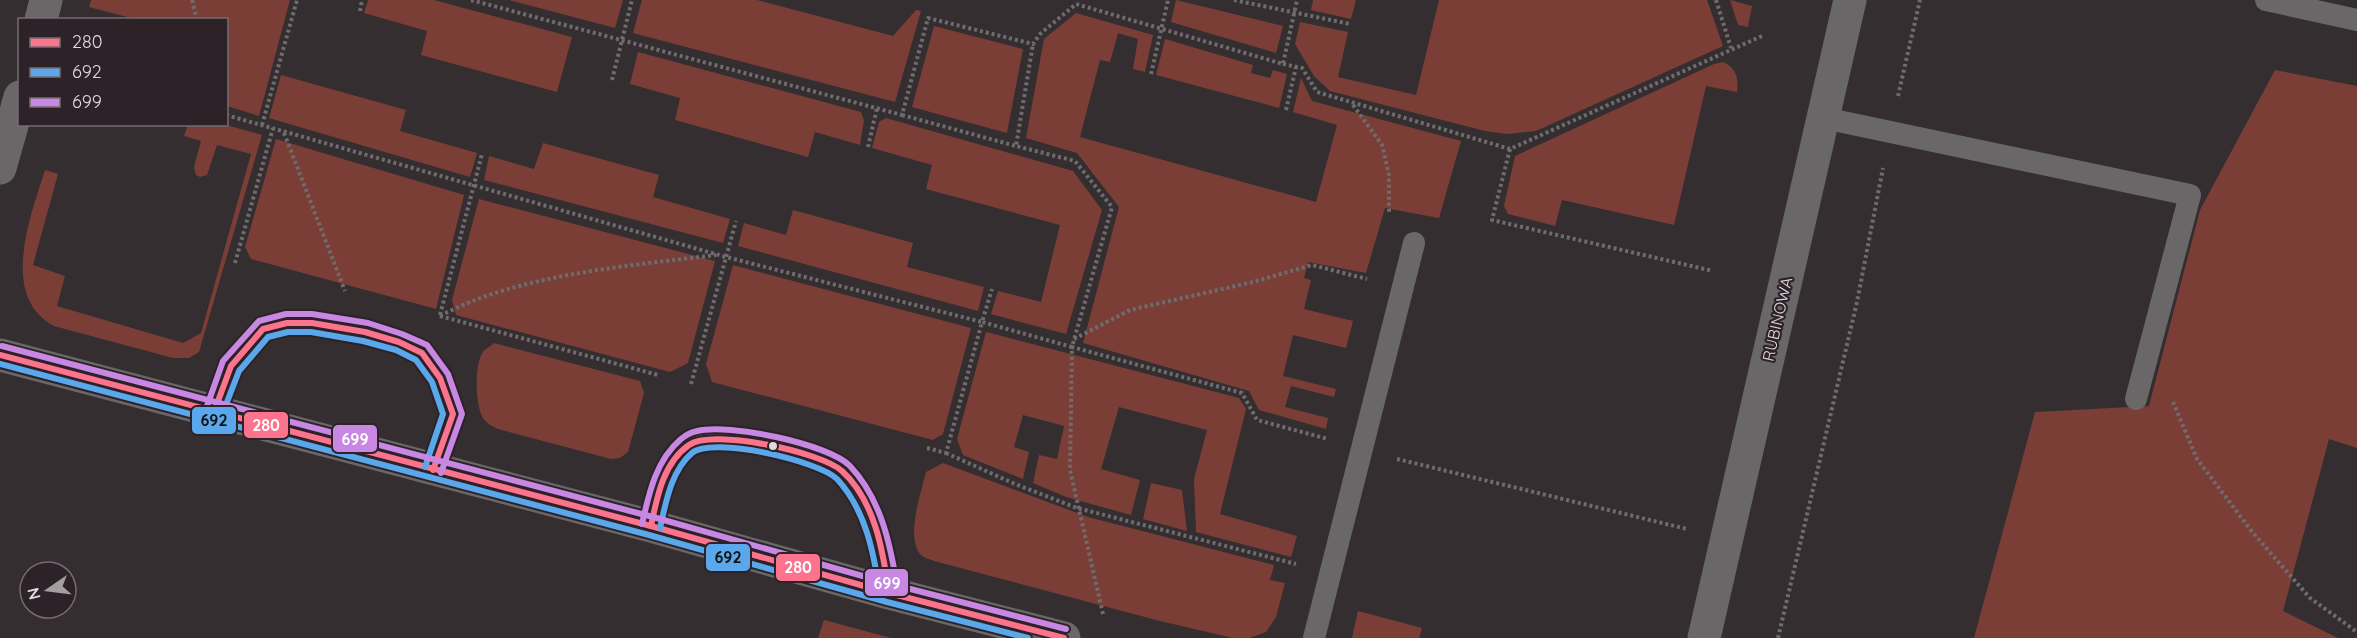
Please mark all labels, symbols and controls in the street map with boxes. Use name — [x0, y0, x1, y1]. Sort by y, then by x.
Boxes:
legend — [18, 18, 228, 126]
text: 280 — [72, 30, 102, 53]
text: 692 — [72, 60, 102, 83]
text: 699 — [72, 90, 102, 113]
street label: RUBINOWA — [1758, 275, 1796, 363]
line badge: 692 — [191, 406, 237, 435]
text: 692 — [200, 410, 228, 430]
line badge: 280 — [243, 411, 289, 439]
text: 280 — [252, 415, 280, 435]
line badge: 699 — [332, 424, 378, 453]
text: 699 — [341, 429, 369, 449]
unlabelled marker — [767, 440, 779, 452]
line badge: 692 — [705, 543, 751, 572]
text: 692 — [714, 547, 742, 567]
line badge: 280 — [775, 553, 821, 582]
text: 280 — [784, 557, 812, 577]
north arrow — [18, 560, 78, 620]
line badge: 699 — [864, 568, 909, 597]
text: 699 — [873, 573, 901, 593]
text: N — [22, 586, 45, 602]

